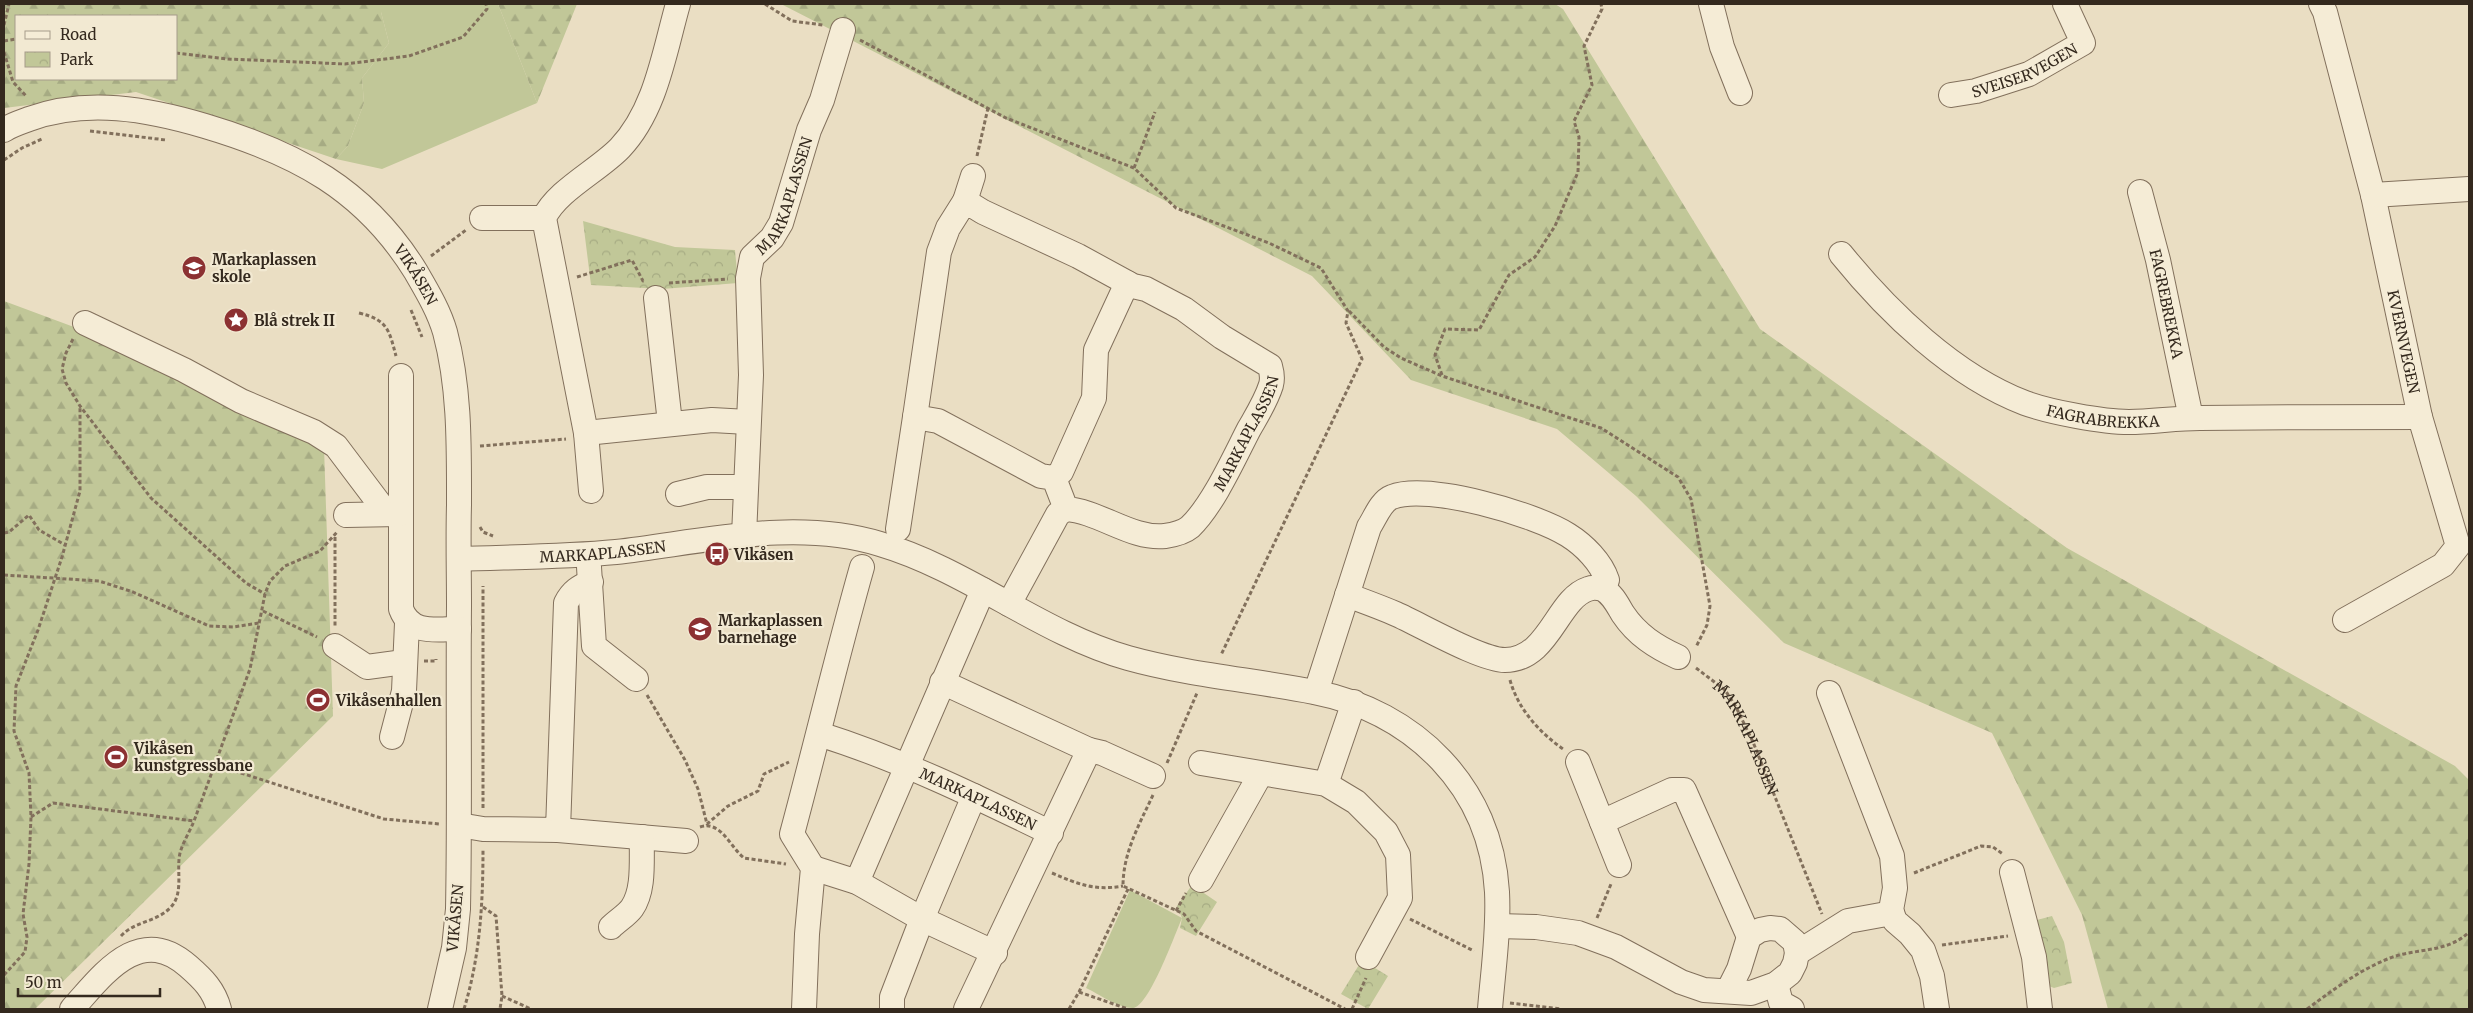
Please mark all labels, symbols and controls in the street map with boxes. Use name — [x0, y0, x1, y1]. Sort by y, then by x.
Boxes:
legend — [15, 15, 178, 80]
text: Road — [60, 25, 96, 44]
street label: SVEISERVEGEN — [1969, 39, 2081, 101]
text: Park — [60, 50, 94, 69]
street label: MARKAPLASSEN — [751, 134, 816, 258]
street label: VIKÅSEN — [390, 239, 442, 308]
street label: FAGREBREKKA — [2146, 247, 2188, 361]
place label: Markaplassen skole — [212, 250, 316, 286]
school or university icon: Markaplassen skole — [181, 255, 207, 281]
street label: KVERNVEGEN — [2384, 288, 2424, 395]
place icon: Blå strek II — [223, 307, 249, 333]
place label: Blå strek II — [254, 311, 335, 330]
street label: MARKAPLASSEN — [1209, 374, 1282, 494]
street label: FAGRABREKKA — [2045, 400, 2160, 432]
street label: MARKAPLASSEN — [539, 536, 667, 566]
bus stop icon: Vikåsen — [704, 541, 730, 567]
place label: Vikåsen — [733, 545, 793, 564]
place label: Markaplassen barnehage — [718, 611, 822, 647]
school or university icon: Markaplassen barnehage — [687, 616, 713, 642]
street label: MARKAPLASSEN — [1710, 675, 1783, 798]
sports icon: Vikåsenhallen — [305, 687, 331, 713]
place label: Vikåsenhallen — [335, 691, 442, 710]
place label: Vikåsen kunstgressbane — [133, 739, 253, 775]
sports icon: Vikåsen kunstgressbane — [103, 744, 129, 770]
street label: MARKAPLASSEN — [917, 763, 1040, 834]
street label: VIKÅSEN — [441, 883, 467, 954]
scale bar — [18, 966, 160, 998]
text: 50 m — [25, 973, 62, 992]

